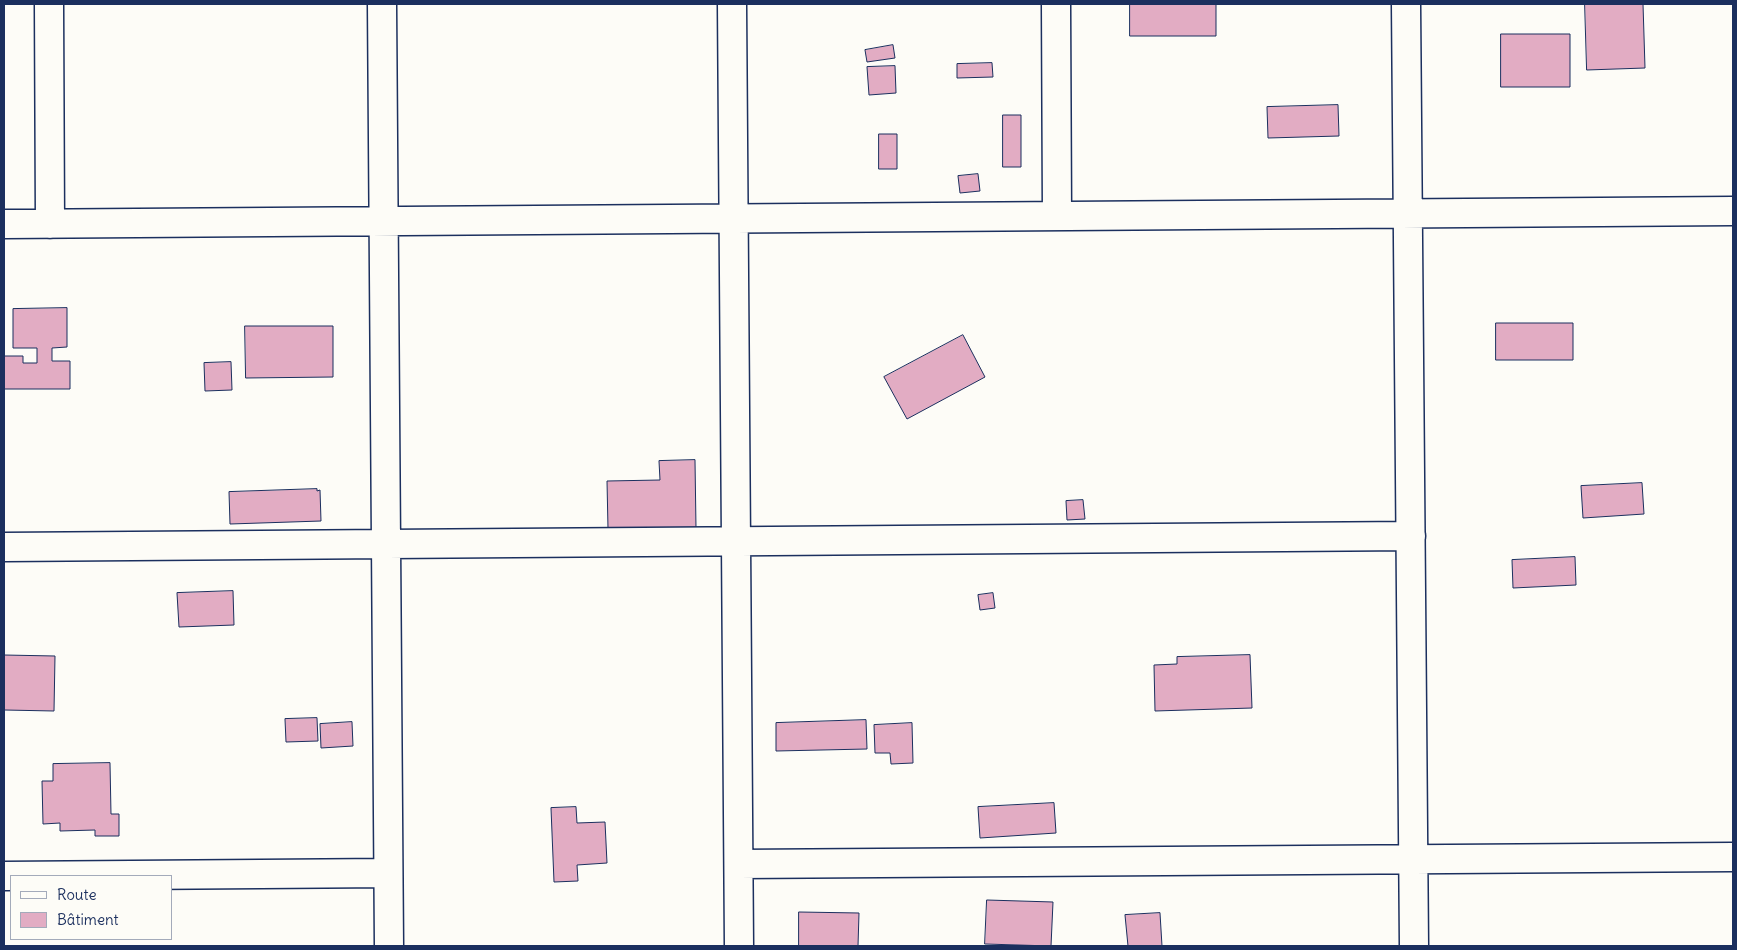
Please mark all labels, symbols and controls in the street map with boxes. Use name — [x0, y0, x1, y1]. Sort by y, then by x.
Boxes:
legend — [10, 875, 172, 940]
text: Route — [57, 885, 97, 904]
text: Bâtiment — [57, 910, 119, 929]

